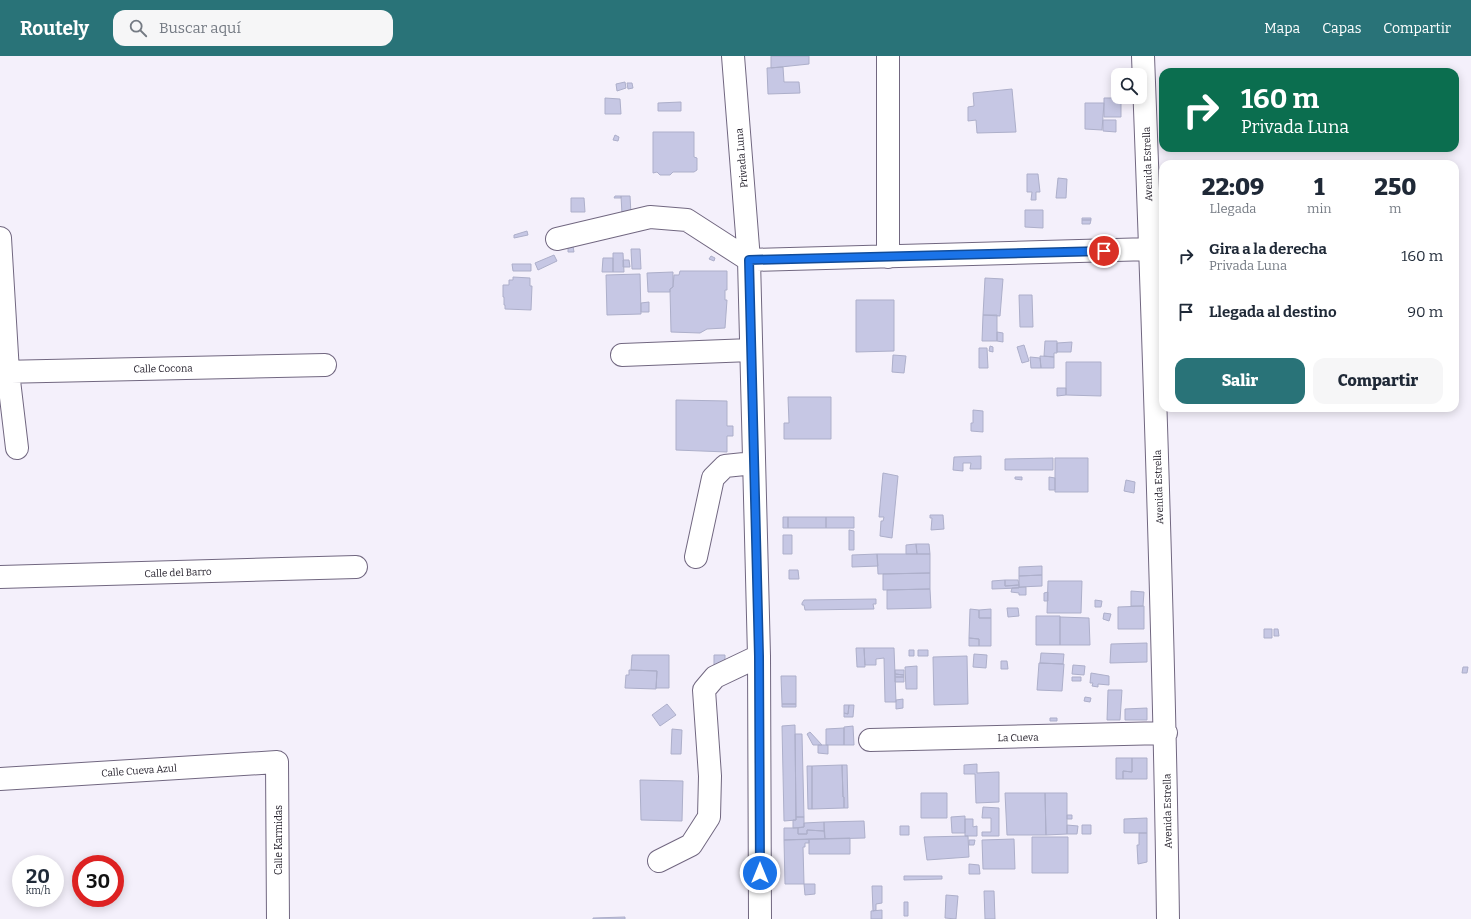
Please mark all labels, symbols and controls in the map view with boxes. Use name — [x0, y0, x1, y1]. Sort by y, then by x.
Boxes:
search box — [113, 10, 393, 46]
text: Routely — [20, 17, 89, 40]
icon: search — [127, 17, 149, 39]
text: Buscar aquí — [159, 19, 241, 37]
text: Mapa — [1264, 20, 1300, 37]
text: Capas — [1322, 20, 1361, 37]
text: Compartir — [1383, 20, 1451, 37]
map controls — [1111, 68, 1147, 104]
button: search — [1111, 68, 1147, 104]
text: 160 m — [1241, 82, 1319, 115]
icon: right — [1175, 84, 1227, 136]
text: Privada Luna — [1241, 116, 1349, 138]
street label: Avenida Estrella — [1141, 126, 1155, 202]
street label: Privada Luna — [733, 127, 751, 188]
text: 22:09 — [1202, 173, 1264, 201]
text: 1 — [1314, 173, 1325, 201]
text: 250 — [1374, 173, 1416, 201]
text: Llegada — [1210, 201, 1256, 216]
text: min — [1307, 201, 1332, 216]
text: m — [1389, 201, 1401, 216]
pin — [1087, 234, 1121, 268]
icon: arrive — [1093, 240, 1115, 262]
text: Gira a la derecha — [1209, 240, 1327, 258]
icon: right — [1175, 245, 1197, 267]
text: 160 m — [1401, 247, 1443, 265]
text: Privada Luna — [1209, 258, 1287, 273]
icon: arrive — [1175, 301, 1197, 323]
text: Llegada al destino — [1209, 303, 1337, 321]
text: 90 m — [1407, 303, 1443, 321]
button: Salir — [1175, 358, 1305, 404]
button: Compartir — [1313, 358, 1443, 404]
street label: Calle Cocona — [133, 362, 193, 376]
street label: Avenida Estrella — [1152, 449, 1166, 525]
street label: Calle del Barro — [144, 566, 212, 580]
street label: La Cueva — [997, 732, 1039, 744]
street label: Calle Cueva Azul — [101, 762, 177, 780]
street label: Avenida Estrella — [1161, 773, 1175, 849]
street label: Calle Karmidas — [273, 805, 285, 875]
position arrow — [739, 852, 781, 894]
speed limit sign: 30 — [72, 855, 124, 907]
text: 20 — [26, 864, 50, 888]
text: km/h — [26, 885, 50, 897]

